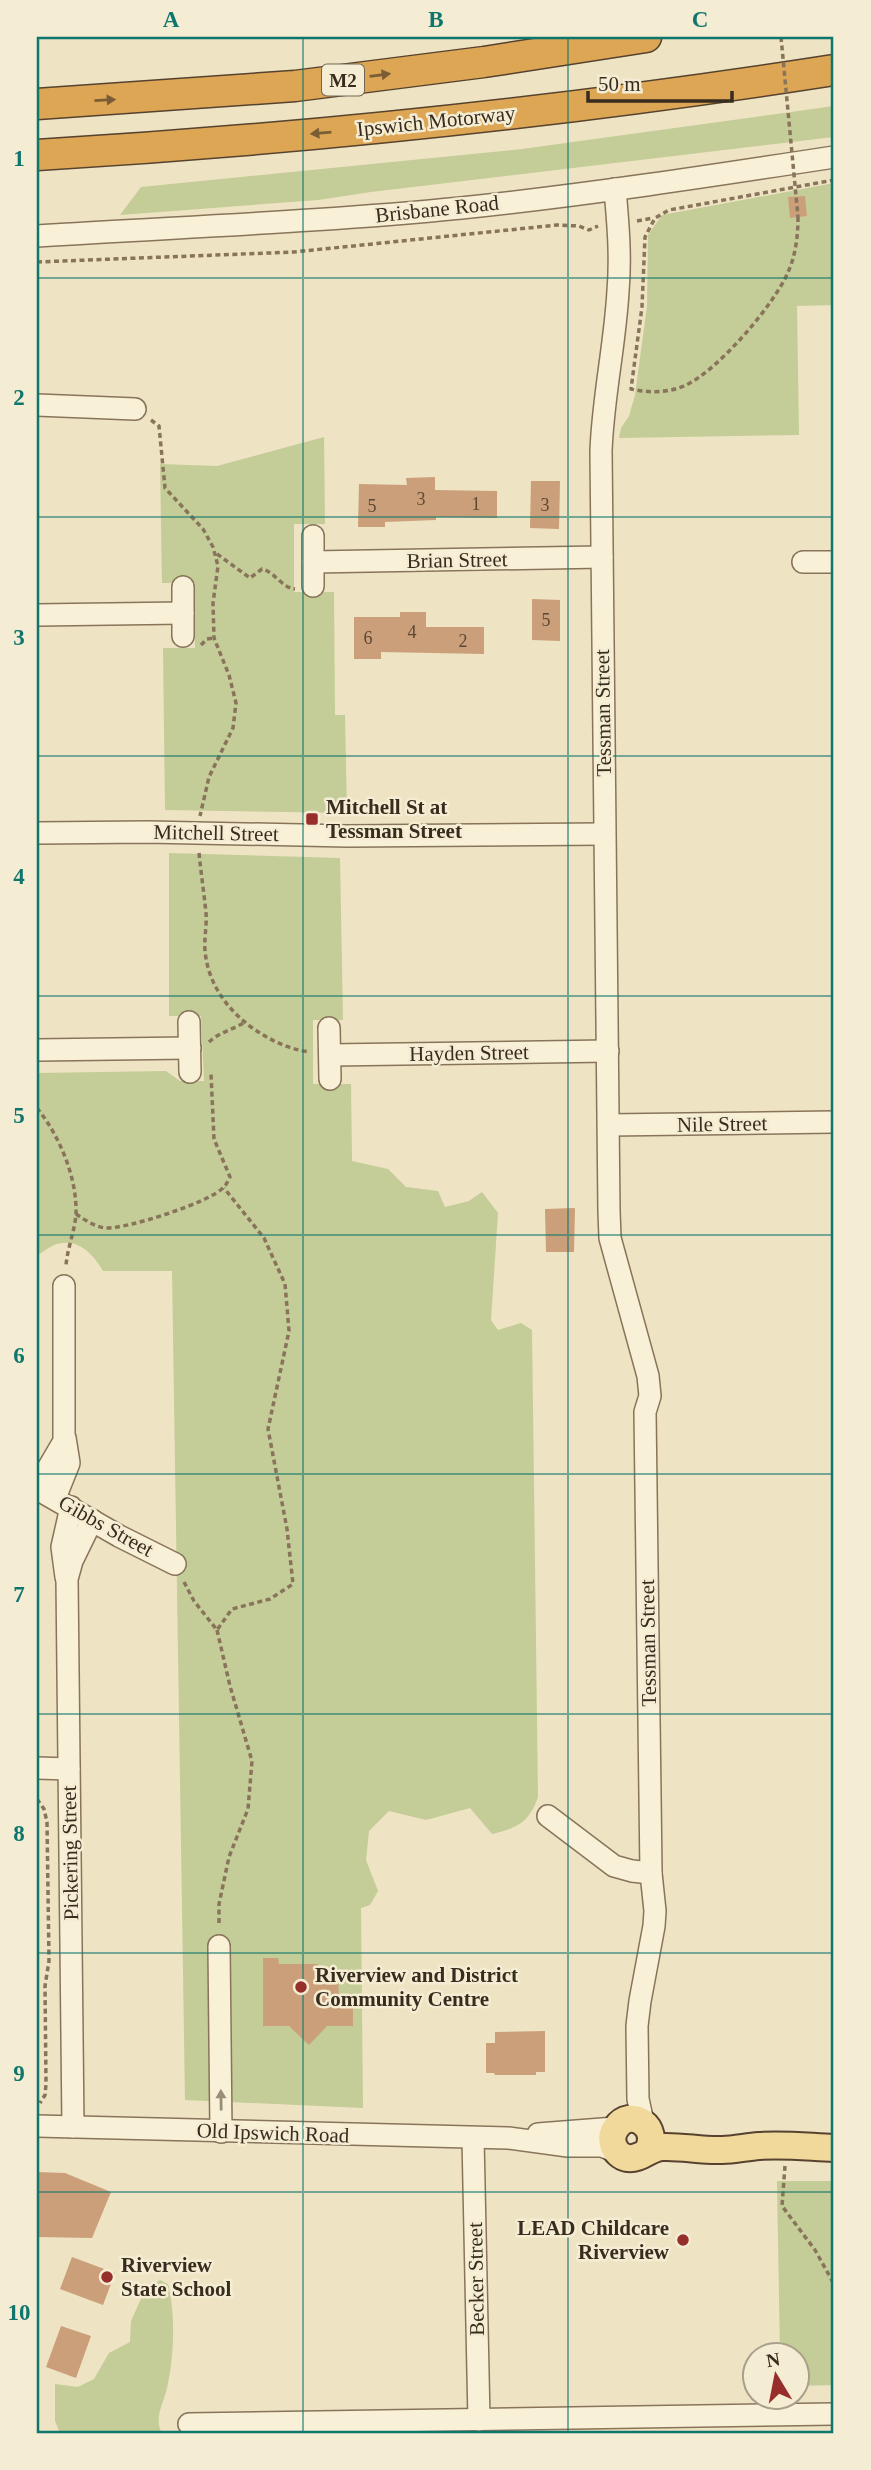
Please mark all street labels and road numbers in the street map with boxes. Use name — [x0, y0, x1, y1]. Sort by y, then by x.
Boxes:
road number: M2 — [322, 64, 364, 96]
street label: Ipswich Motorway — [356, 101, 517, 141]
street label: Brisbane Road — [374, 191, 501, 227]
street label: Brian Street — [406, 547, 508, 573]
street label: Tessman Street — [590, 649, 616, 777]
street label: Mitchell Street — [153, 820, 279, 846]
street label: Hayden Street — [409, 1040, 529, 1066]
street label: Nile Street — [677, 1111, 768, 1137]
street label: Gibbs Street — [55, 1490, 158, 1562]
street label: Tessman Street — [635, 1579, 661, 1707]
street label: Pickering Street — [57, 1785, 83, 1921]
street label: Old Ipswich Road — [196, 2118, 350, 2148]
street label: Becker Street — [463, 2222, 489, 2336]

